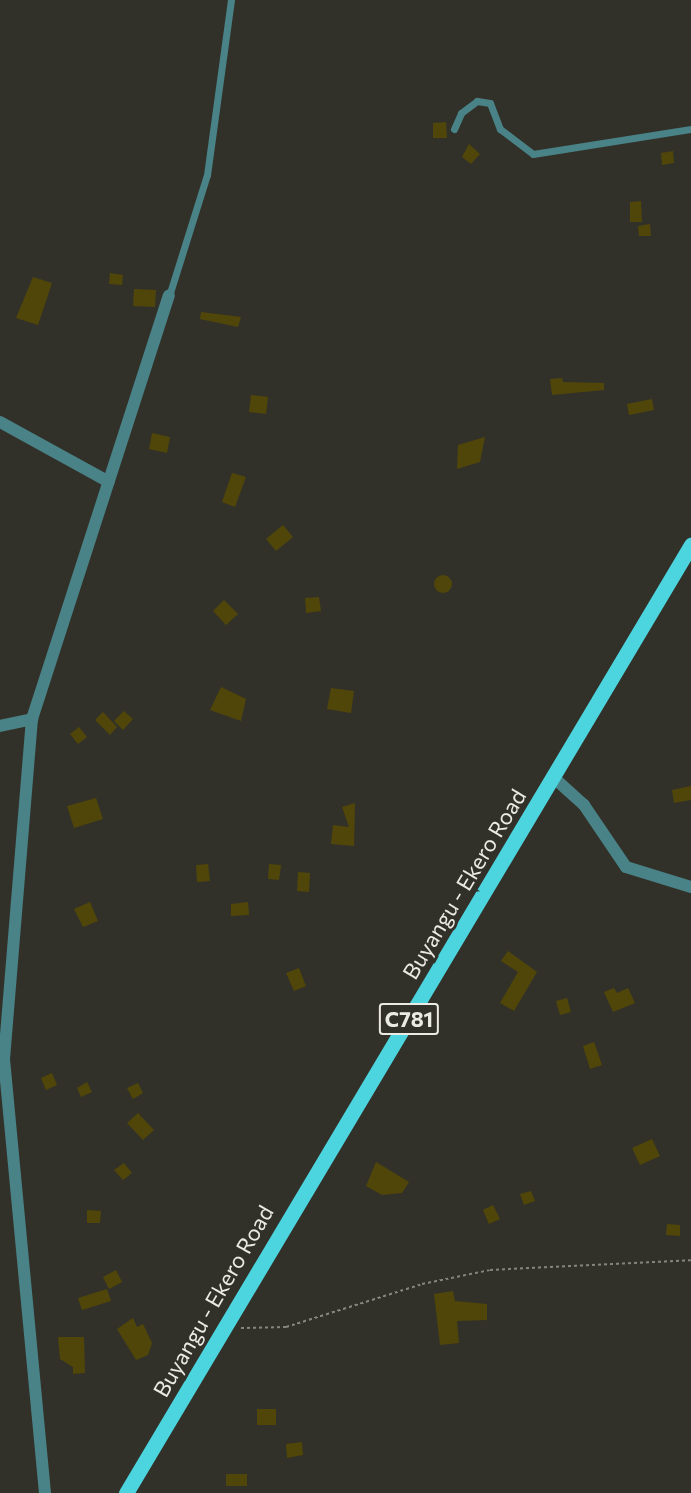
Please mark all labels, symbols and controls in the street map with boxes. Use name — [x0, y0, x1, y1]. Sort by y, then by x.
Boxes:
street label: Buyangu - Ekero Road — [397, 784, 531, 984]
road number: C781 — [378, 1001, 440, 1037]
street label: Buyangu - Ekero Road — [147, 1200, 279, 1402]

